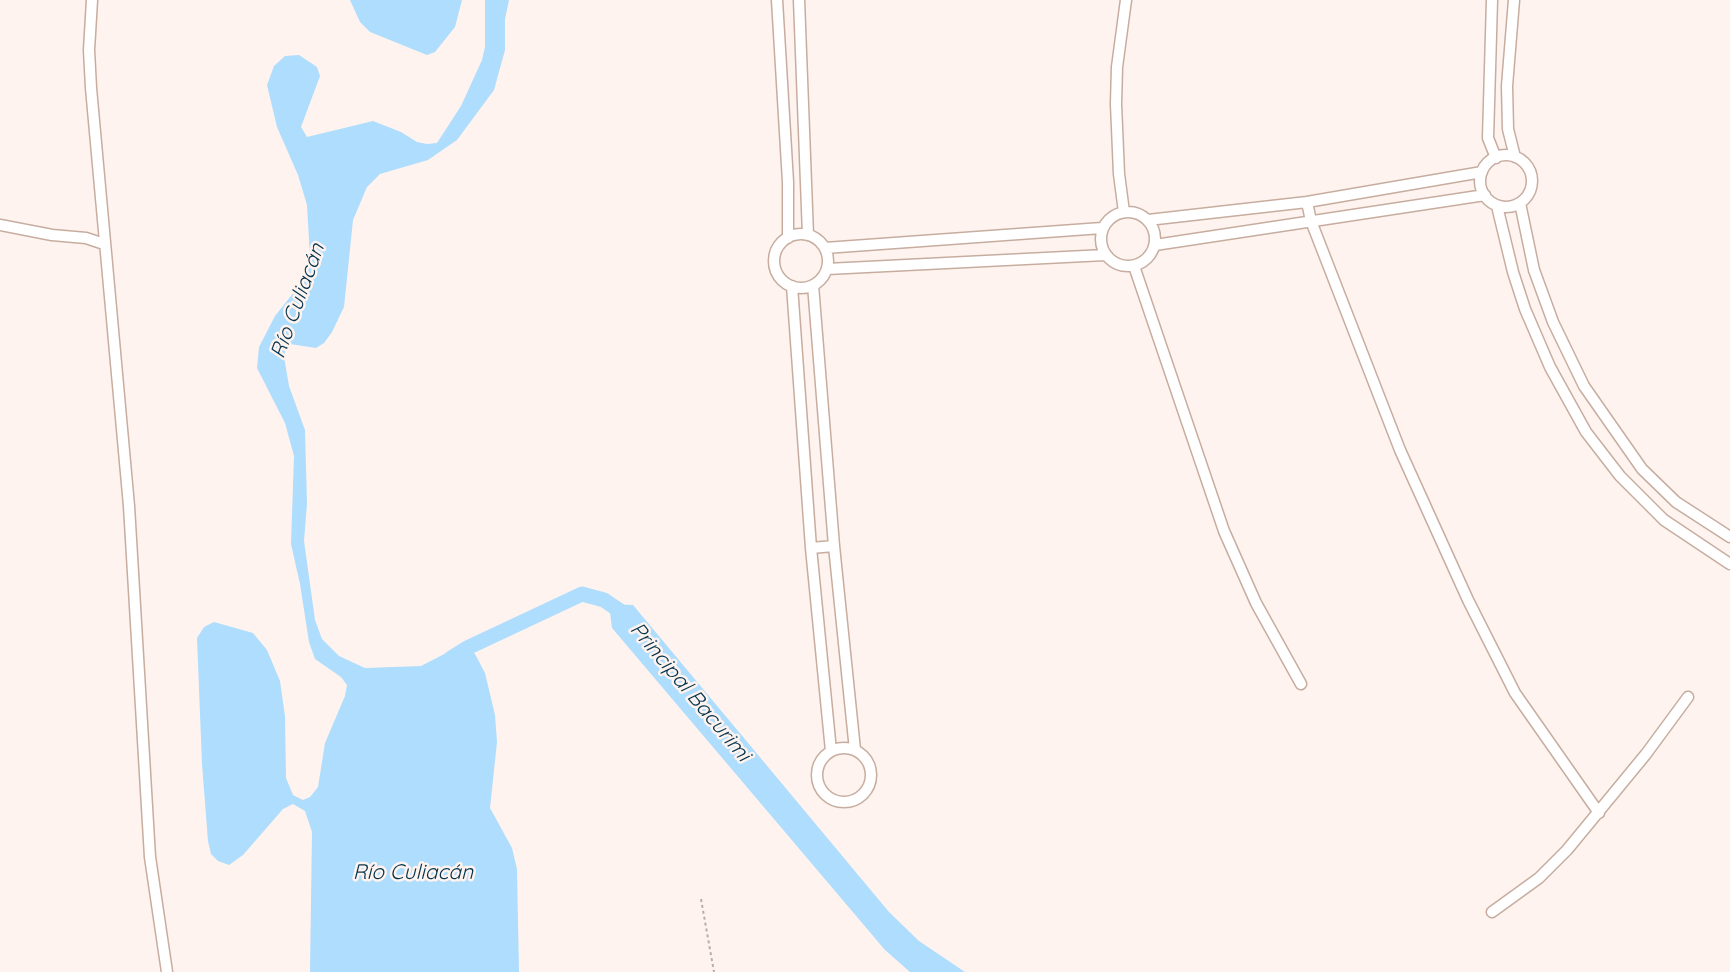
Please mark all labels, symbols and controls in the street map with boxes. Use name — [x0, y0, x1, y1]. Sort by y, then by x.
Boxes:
water label: Río Culiacán — [266, 240, 330, 362]
water label: Principal Bacurimi — [624, 617, 756, 767]
water label: Río Culiacán — [353, 860, 473, 886]

